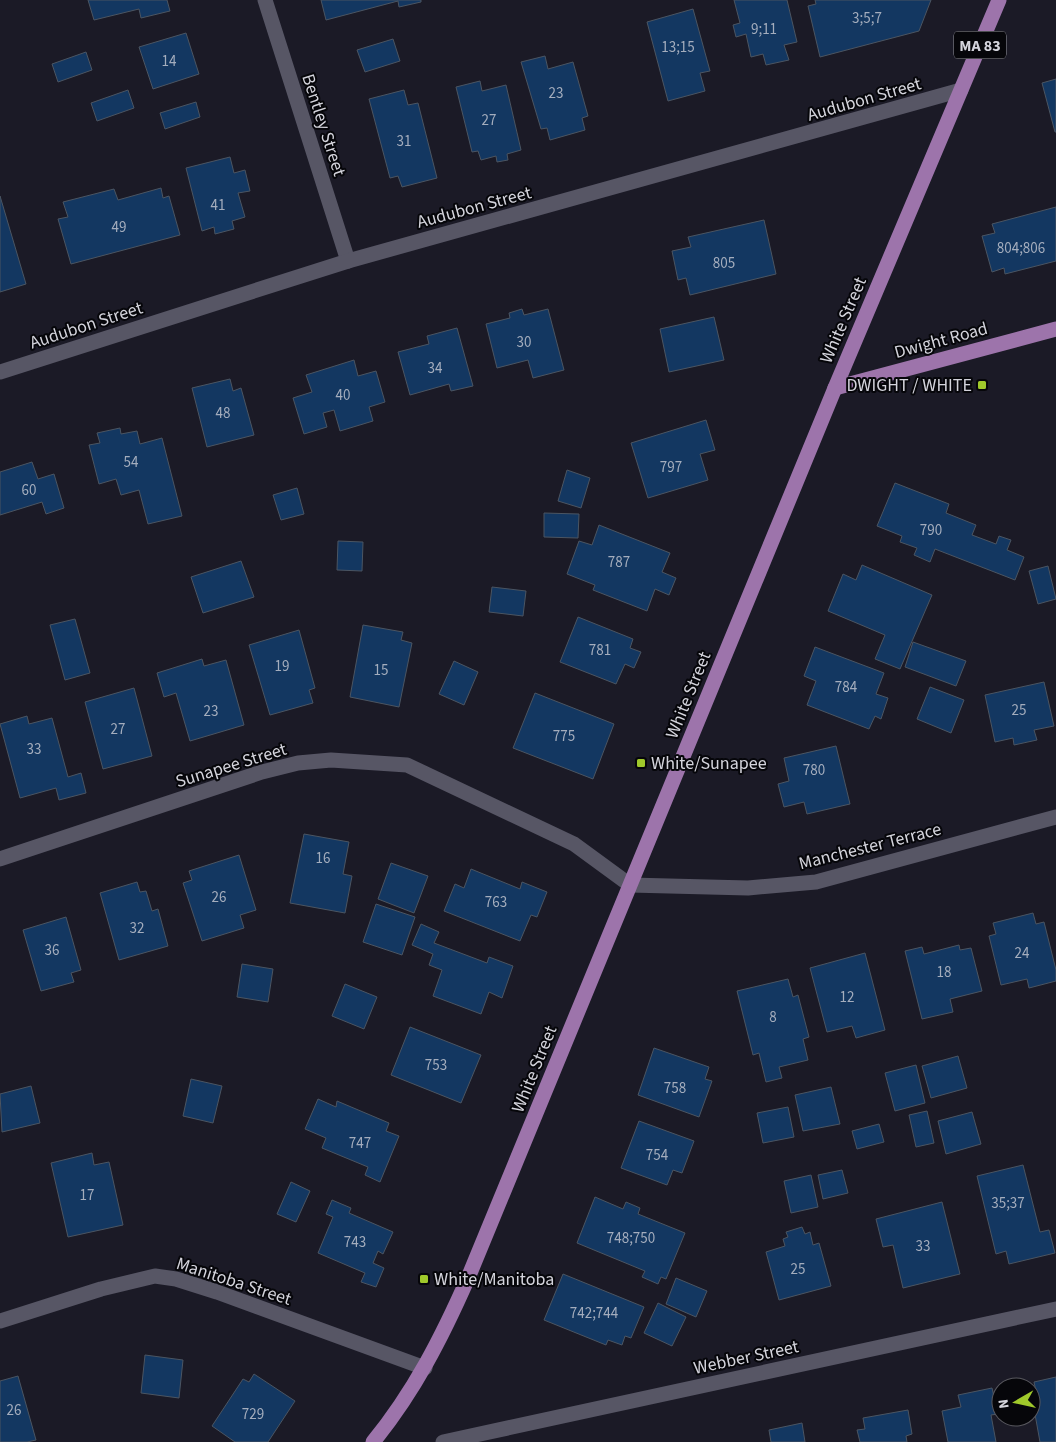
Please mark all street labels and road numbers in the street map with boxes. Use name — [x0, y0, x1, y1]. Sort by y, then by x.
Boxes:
road number: MA 83 — [954, 32, 1006, 58]
street label: Bentley Street — [295, 71, 352, 179]
street label: Audubon Street — [804, 71, 924, 128]
street label: Audubon Street — [414, 180, 534, 235]
street label: White Street — [814, 273, 873, 367]
street label: Audubon Street — [26, 295, 146, 356]
street label: Dwight Road — [892, 316, 991, 365]
street label: White Street — [660, 648, 717, 742]
street label: Sunapee Street — [173, 737, 290, 794]
street label: Manchester Terrace — [796, 817, 944, 876]
street label: White Street — [506, 1022, 563, 1116]
street label: Manitoba Street — [173, 1251, 295, 1312]
street label: Webber Street — [691, 1334, 801, 1381]

